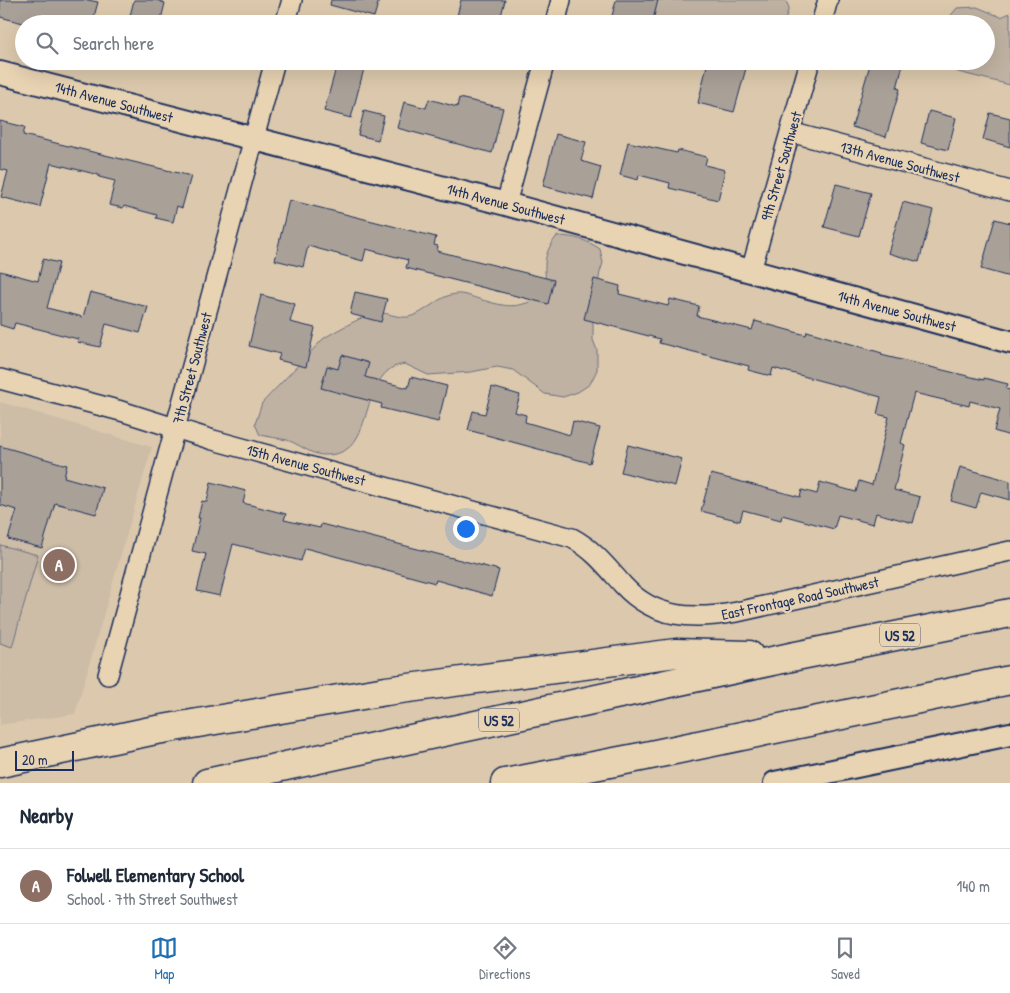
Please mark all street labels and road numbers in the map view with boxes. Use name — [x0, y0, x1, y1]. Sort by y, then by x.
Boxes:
street label: 14th Avenue Southwest — [52, 76, 176, 128]
street label: 9th Street Southwest — [755, 108, 807, 223]
street label: 13th Avenue Southwest — [838, 136, 963, 188]
street label: 14th Avenue Southwest — [444, 178, 568, 230]
street label: 14th Avenue Southwest — [835, 285, 959, 337]
street label: 7th Street Southwest — [167, 309, 217, 426]
street label: 15th Avenue Southwest — [244, 439, 369, 491]
street label: East Frontage Road Southwest — [719, 571, 882, 625]
road number: US 52 — [880, 624, 920, 646]
road number: US 52 — [479, 708, 519, 732]

